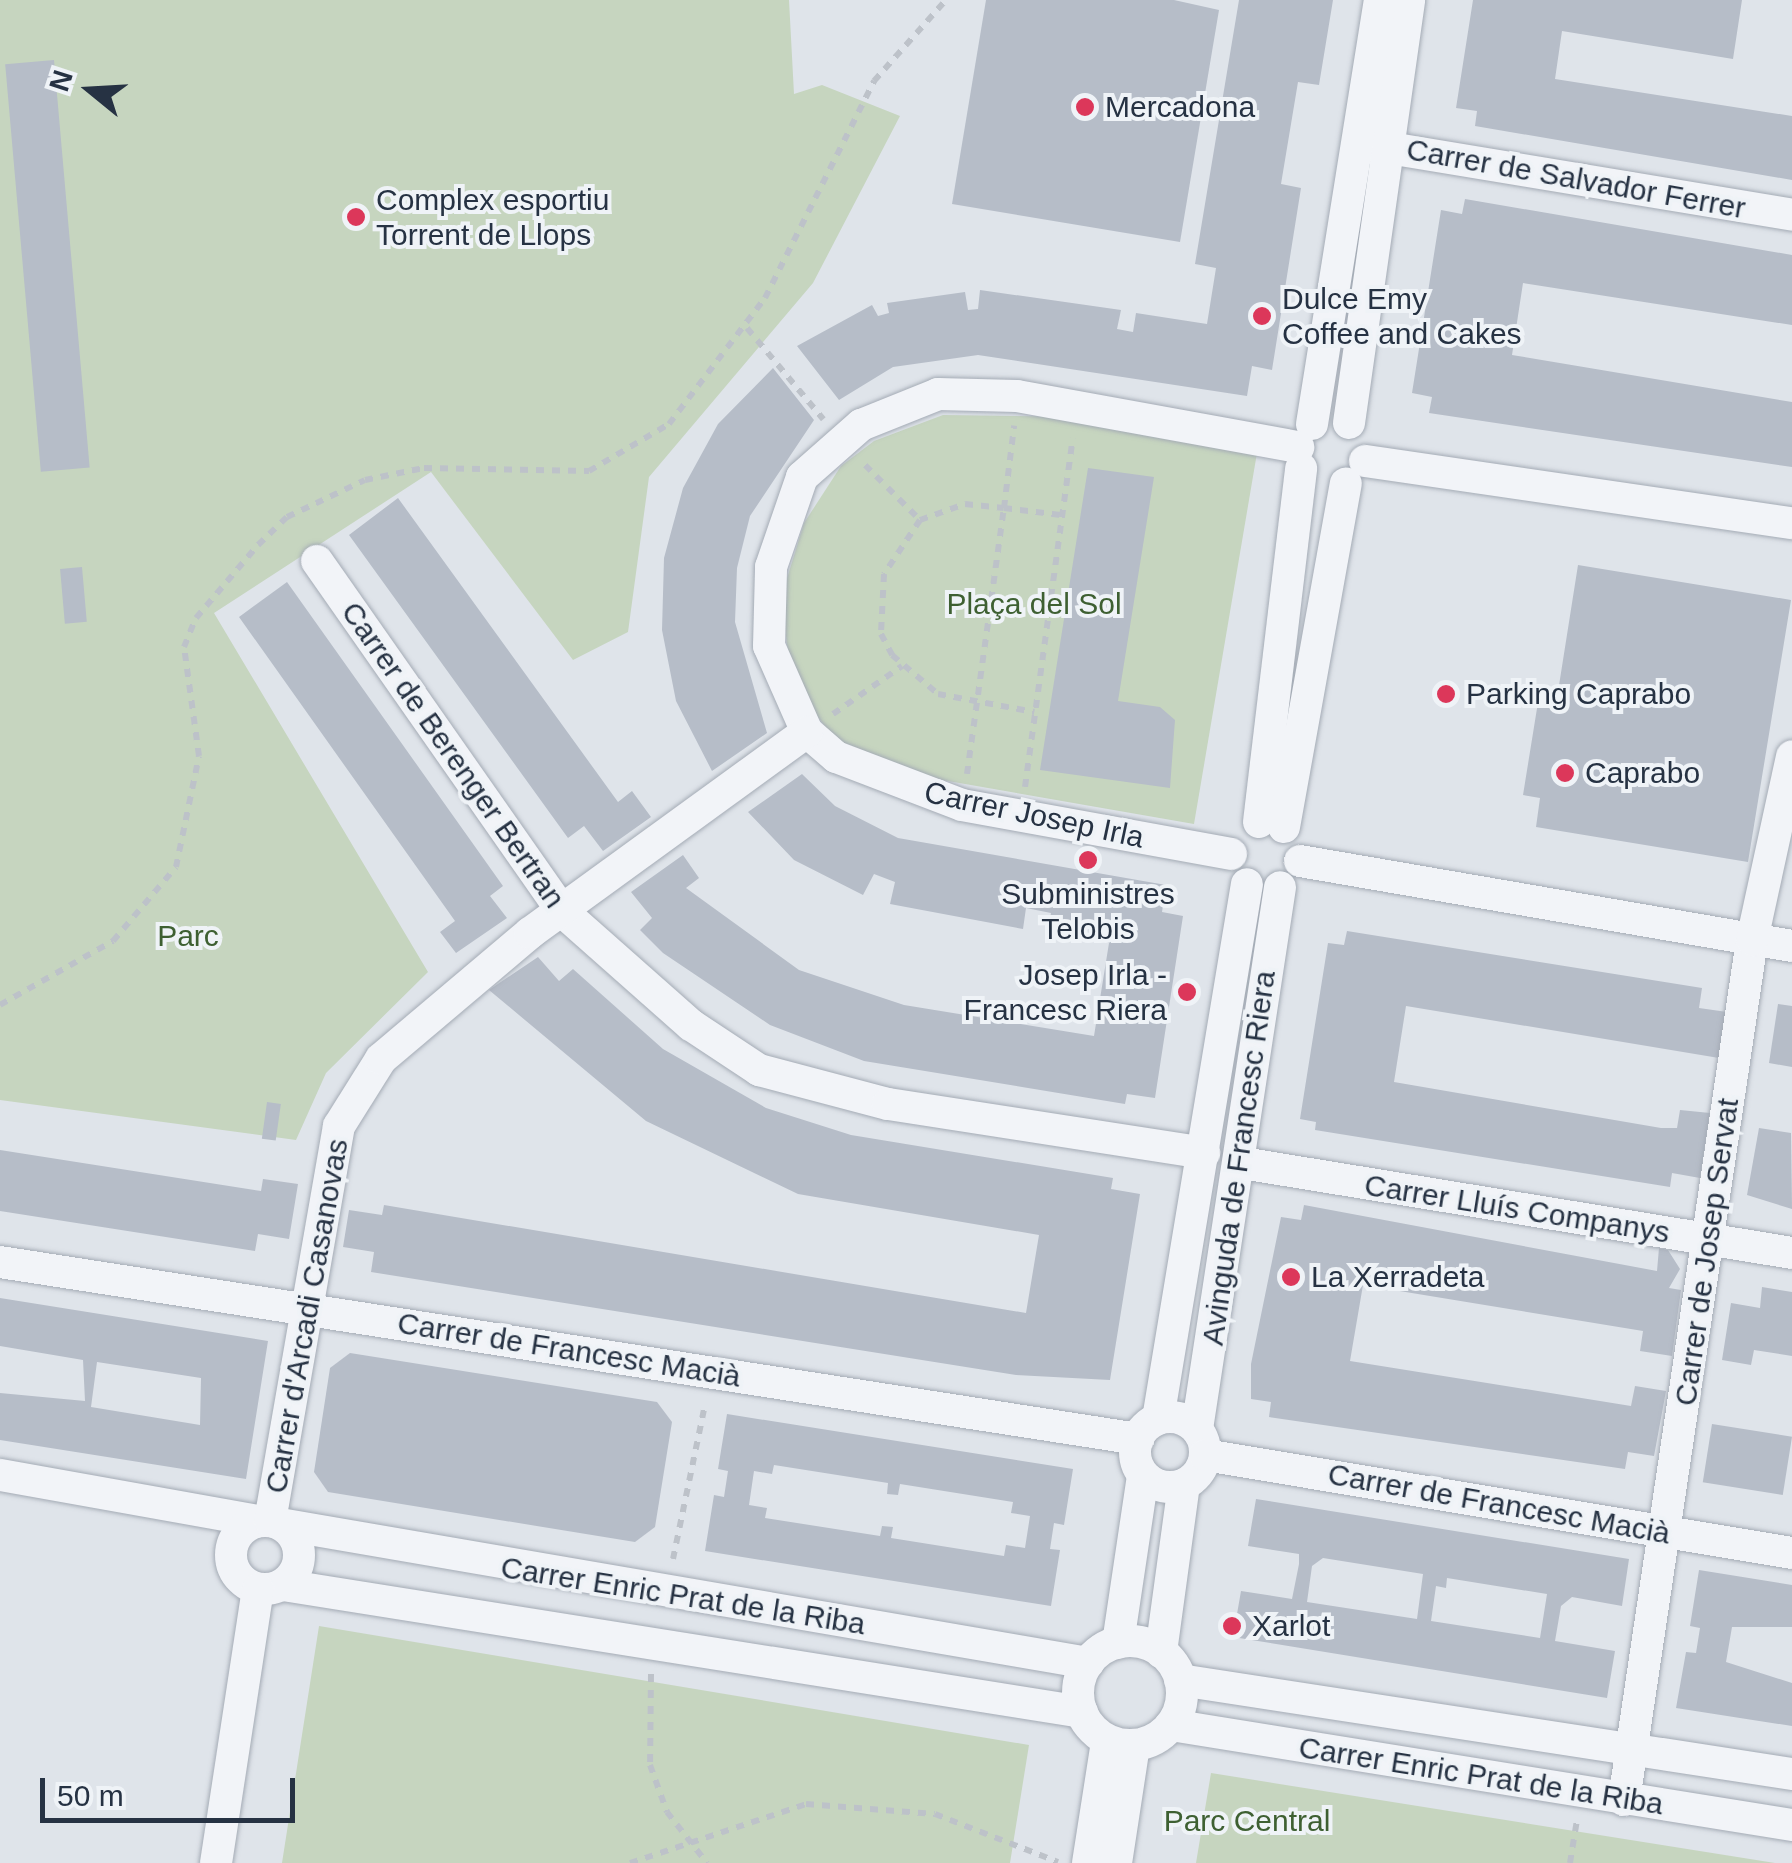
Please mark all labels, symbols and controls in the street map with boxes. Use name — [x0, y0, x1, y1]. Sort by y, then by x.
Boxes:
north arrow — [40, 40, 140, 140]
text: N — [43, 66, 79, 95]
place label: Mercadona — [1105, 89, 1255, 125]
marker: Mercadona — [1074, 96, 1096, 118]
street label: Carrer de Salvador Ferrer — [1404, 131, 1748, 227]
place label: Complex esportiu Torrent de Llops — [376, 182, 609, 252]
marker: Complex esportiu Torrent de Llops — [345, 206, 367, 228]
place label: Dulce Emy Coffee and Cakes — [1282, 281, 1522, 352]
marker: Dulce Emy Coffee and Cakes — [1251, 305, 1273, 327]
park label: Plaça del Sol — [946, 586, 1122, 622]
street label: Carrer de Berenger Bertran — [334, 595, 572, 915]
place label: Parking Caprabo — [1466, 676, 1691, 712]
marker: Parking Caprabo — [1435, 683, 1457, 705]
place label: Caprabo — [1585, 755, 1700, 791]
marker: Caprabo — [1554, 762, 1576, 784]
street label: Carrer Josep Irla — [921, 774, 1147, 856]
marker: Subministres Telobis — [1077, 849, 1099, 871]
place label: Subministres Telobis — [1001, 876, 1175, 946]
park label: Parc — [157, 918, 219, 954]
place label: Josep Irla - Francesc Riera — [964, 957, 1167, 1028]
street label: Avinguda de Francesc Riera — [1195, 968, 1283, 1348]
marker: Josep Irla - Francesc Riera — [1176, 981, 1198, 1003]
street label: Carrer de Josep Servat — [1668, 1096, 1746, 1408]
street label: Carrer d'Arcadi Casanovas — [258, 1136, 356, 1496]
street label: Carrer Lluís Companys — [1362, 1167, 1672, 1251]
place label: La Xerradeta — [1311, 1259, 1484, 1295]
marker: La Xerradeta — [1280, 1266, 1302, 1288]
street label: Carrer de Francesc Macià — [395, 1305, 743, 1395]
street label: Carrer de Francesc Macià — [1325, 1456, 1673, 1552]
street label: Carrer Enric Prat de la Riba — [498, 1549, 868, 1643]
place label: Xarlot — [1252, 1608, 1330, 1644]
marker: Xarlot — [1221, 1615, 1243, 1637]
street label: Carrer Enric Prat de la Riba — [1296, 1729, 1666, 1823]
scale bar — [45, 1758, 300, 1820]
text: 50 m — [57, 1779, 124, 1812]
park label: Parc Central — [1164, 1803, 1330, 1839]

